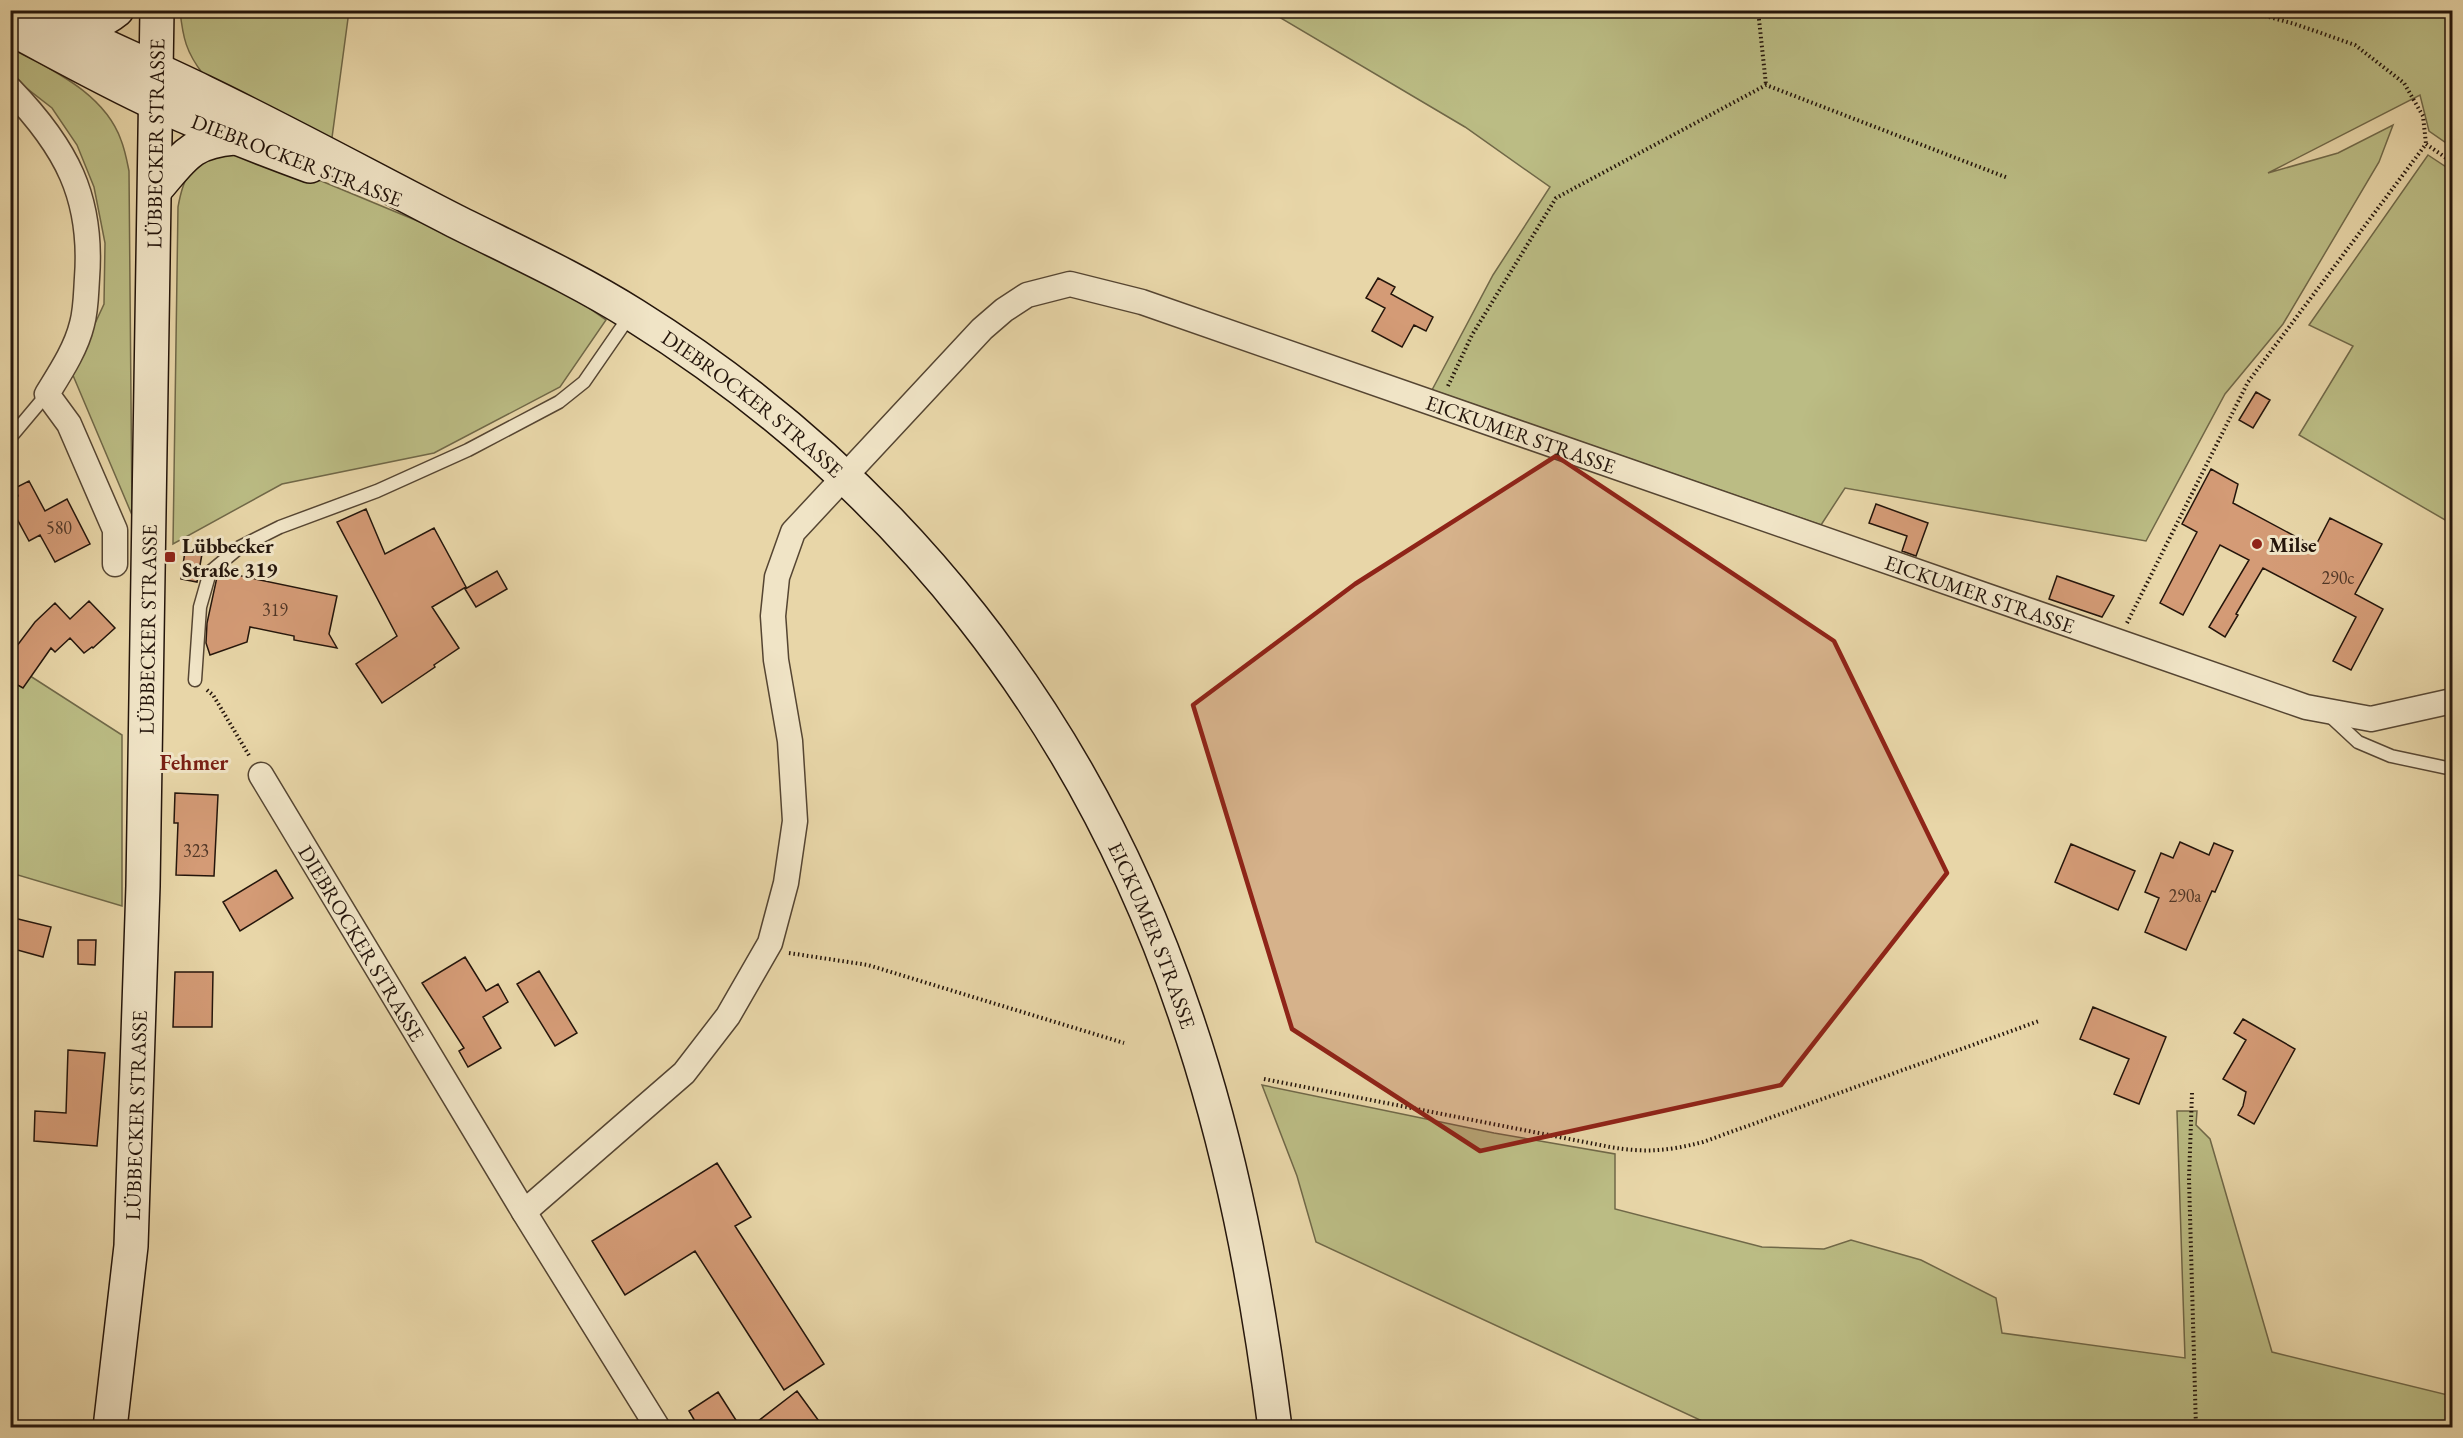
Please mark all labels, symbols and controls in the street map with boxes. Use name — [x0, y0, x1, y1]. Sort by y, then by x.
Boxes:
street label: LÜBBECKER STRASSE — [140, 38, 170, 249]
street label: DIEBROCKER STRASSE — [188, 107, 407, 213]
street label: DIEBROCKER STRASSE — [657, 323, 850, 483]
street label: EICKUMER STRASSE — [1422, 388, 1620, 479]
house number: 580 — [46, 516, 72, 539]
street label: LÜBBECKER STRASSE — [132, 524, 162, 735]
place label: Milse — [2269, 531, 2317, 558]
place label: Lübbecker Straße 319 — [182, 532, 277, 583]
marker: Milse — [2250, 537, 2264, 551]
street label: EICKUMER STRASSE — [1881, 548, 2079, 639]
marker: Lübbecker Straße 319 — [163, 550, 177, 564]
house number: 290c — [2321, 566, 2355, 589]
house number: 319 — [262, 598, 288, 621]
district label: Fehmer — [160, 748, 229, 777]
street label: EICKUMER STRASSE — [1103, 837, 1202, 1032]
house number: 323 — [183, 839, 209, 862]
street label: DIEBROCKER STRASSE — [293, 840, 431, 1046]
house number: 290a — [2168, 884, 2202, 907]
street label: LÜBBECKER STRASSE — [118, 1010, 152, 1221]

